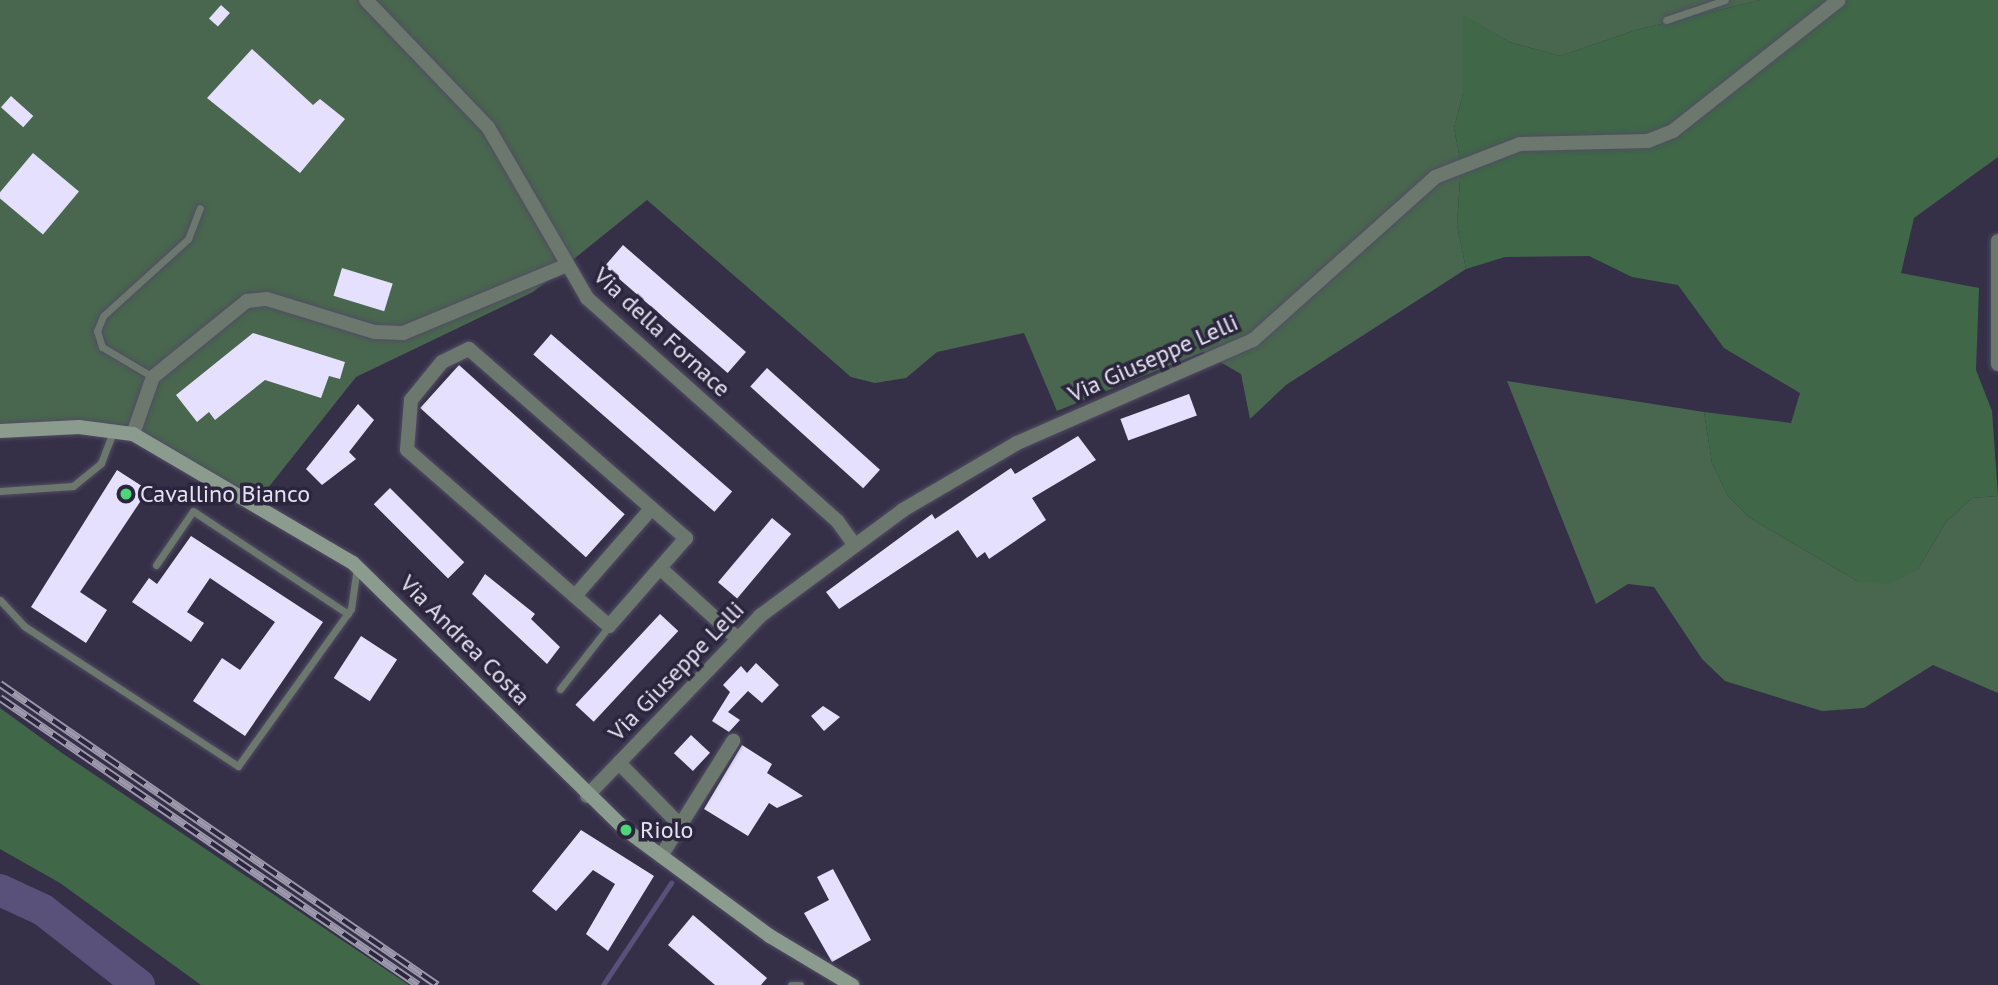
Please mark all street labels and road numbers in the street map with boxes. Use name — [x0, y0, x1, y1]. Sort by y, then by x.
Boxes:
street label: Via della Fornace — [588, 261, 736, 403]
street label: Via Giuseppe Lelli — [1064, 308, 1242, 408]
street label: Via Andrea Costa — [394, 569, 536, 711]
street label: Via Giuseppe Lelli — [602, 595, 750, 747]

